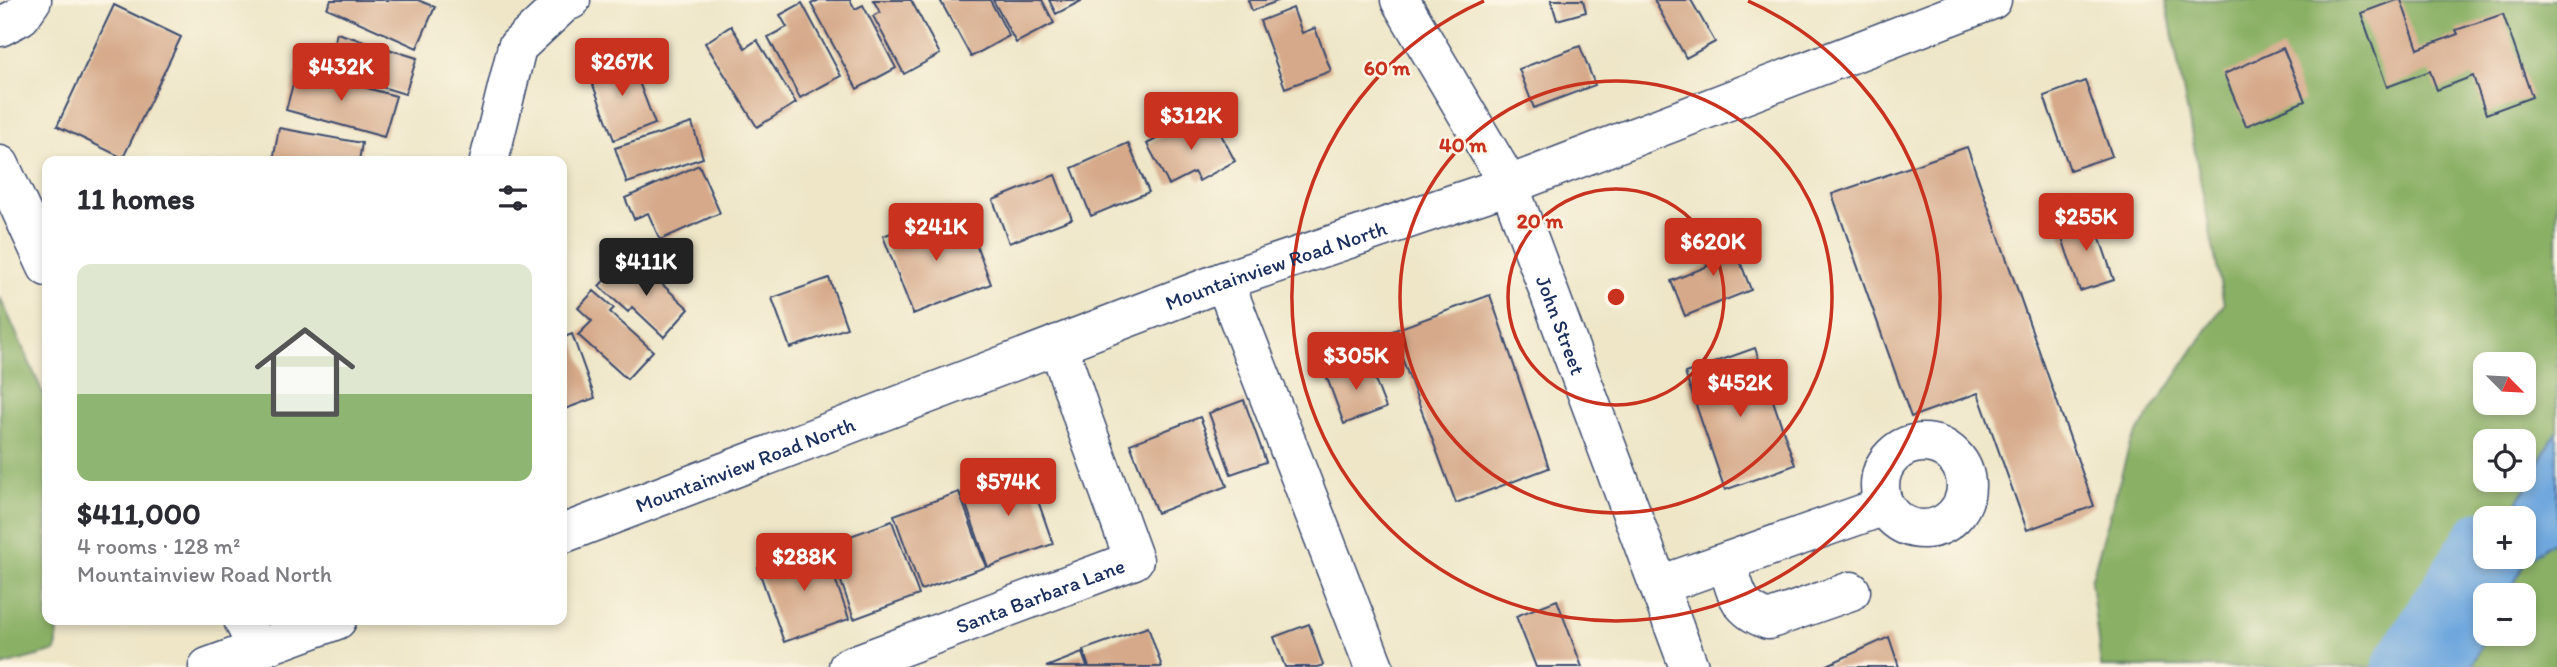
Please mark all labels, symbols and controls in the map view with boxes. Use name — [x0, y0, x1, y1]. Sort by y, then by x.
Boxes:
pin: $267K — [573, 38, 671, 98]
pin: $432K — [292, 43, 390, 103]
text: $267K — [591, 47, 653, 75]
text: $432K — [309, 52, 373, 80]
text: 60 m — [1364, 55, 1411, 80]
pin: $312K — [1142, 92, 1240, 152]
text: $312K — [1160, 101, 1222, 129]
text: 40 m — [1439, 132, 1487, 157]
icon: filters — [494, 179, 532, 217]
text: 11 homes — [77, 180, 195, 217]
pin: $255K — [2037, 194, 2135, 253]
text: $255K — [2055, 202, 2117, 230]
pin: $241K — [887, 204, 985, 263]
text: 20 m — [1517, 208, 1564, 233]
text: $241K — [905, 212, 967, 240]
street label: Mountainview Road North — [1161, 215, 1390, 315]
pin: $620K — [1664, 218, 1762, 278]
text: $620K — [1681, 227, 1745, 255]
pin: $411K — [597, 238, 695, 298]
text: $411K — [615, 247, 677, 275]
street label: John Street — [1531, 272, 1591, 378]
centre of rings — [1604, 285, 1628, 309]
icon: home — [242, 309, 368, 435]
pin: $305K — [1307, 332, 1405, 392]
text: $305K — [1323, 341, 1389, 369]
north arrow — [2473, 352, 2536, 415]
map controls — [2473, 352, 2536, 646]
pin: $452K — [1691, 360, 1789, 419]
text: $452K — [1708, 368, 1772, 396]
street label: Mountainview Road North — [632, 411, 858, 517]
button: locate — [2473, 429, 2536, 492]
pin: $574K — [959, 458, 1057, 518]
text: $574K — [976, 467, 1040, 495]
text: $411,000 — [77, 495, 201, 532]
button: + — [2473, 506, 2536, 569]
text: 4 rooms · 128 m² — [77, 532, 240, 560]
pin: $288K — [755, 534, 853, 593]
text: $288K — [772, 542, 836, 570]
street label: Santa Barbara Lane — [952, 552, 1128, 638]
text: Mountainview Road North — [77, 560, 332, 588]
button: − — [2473, 583, 2536, 646]

